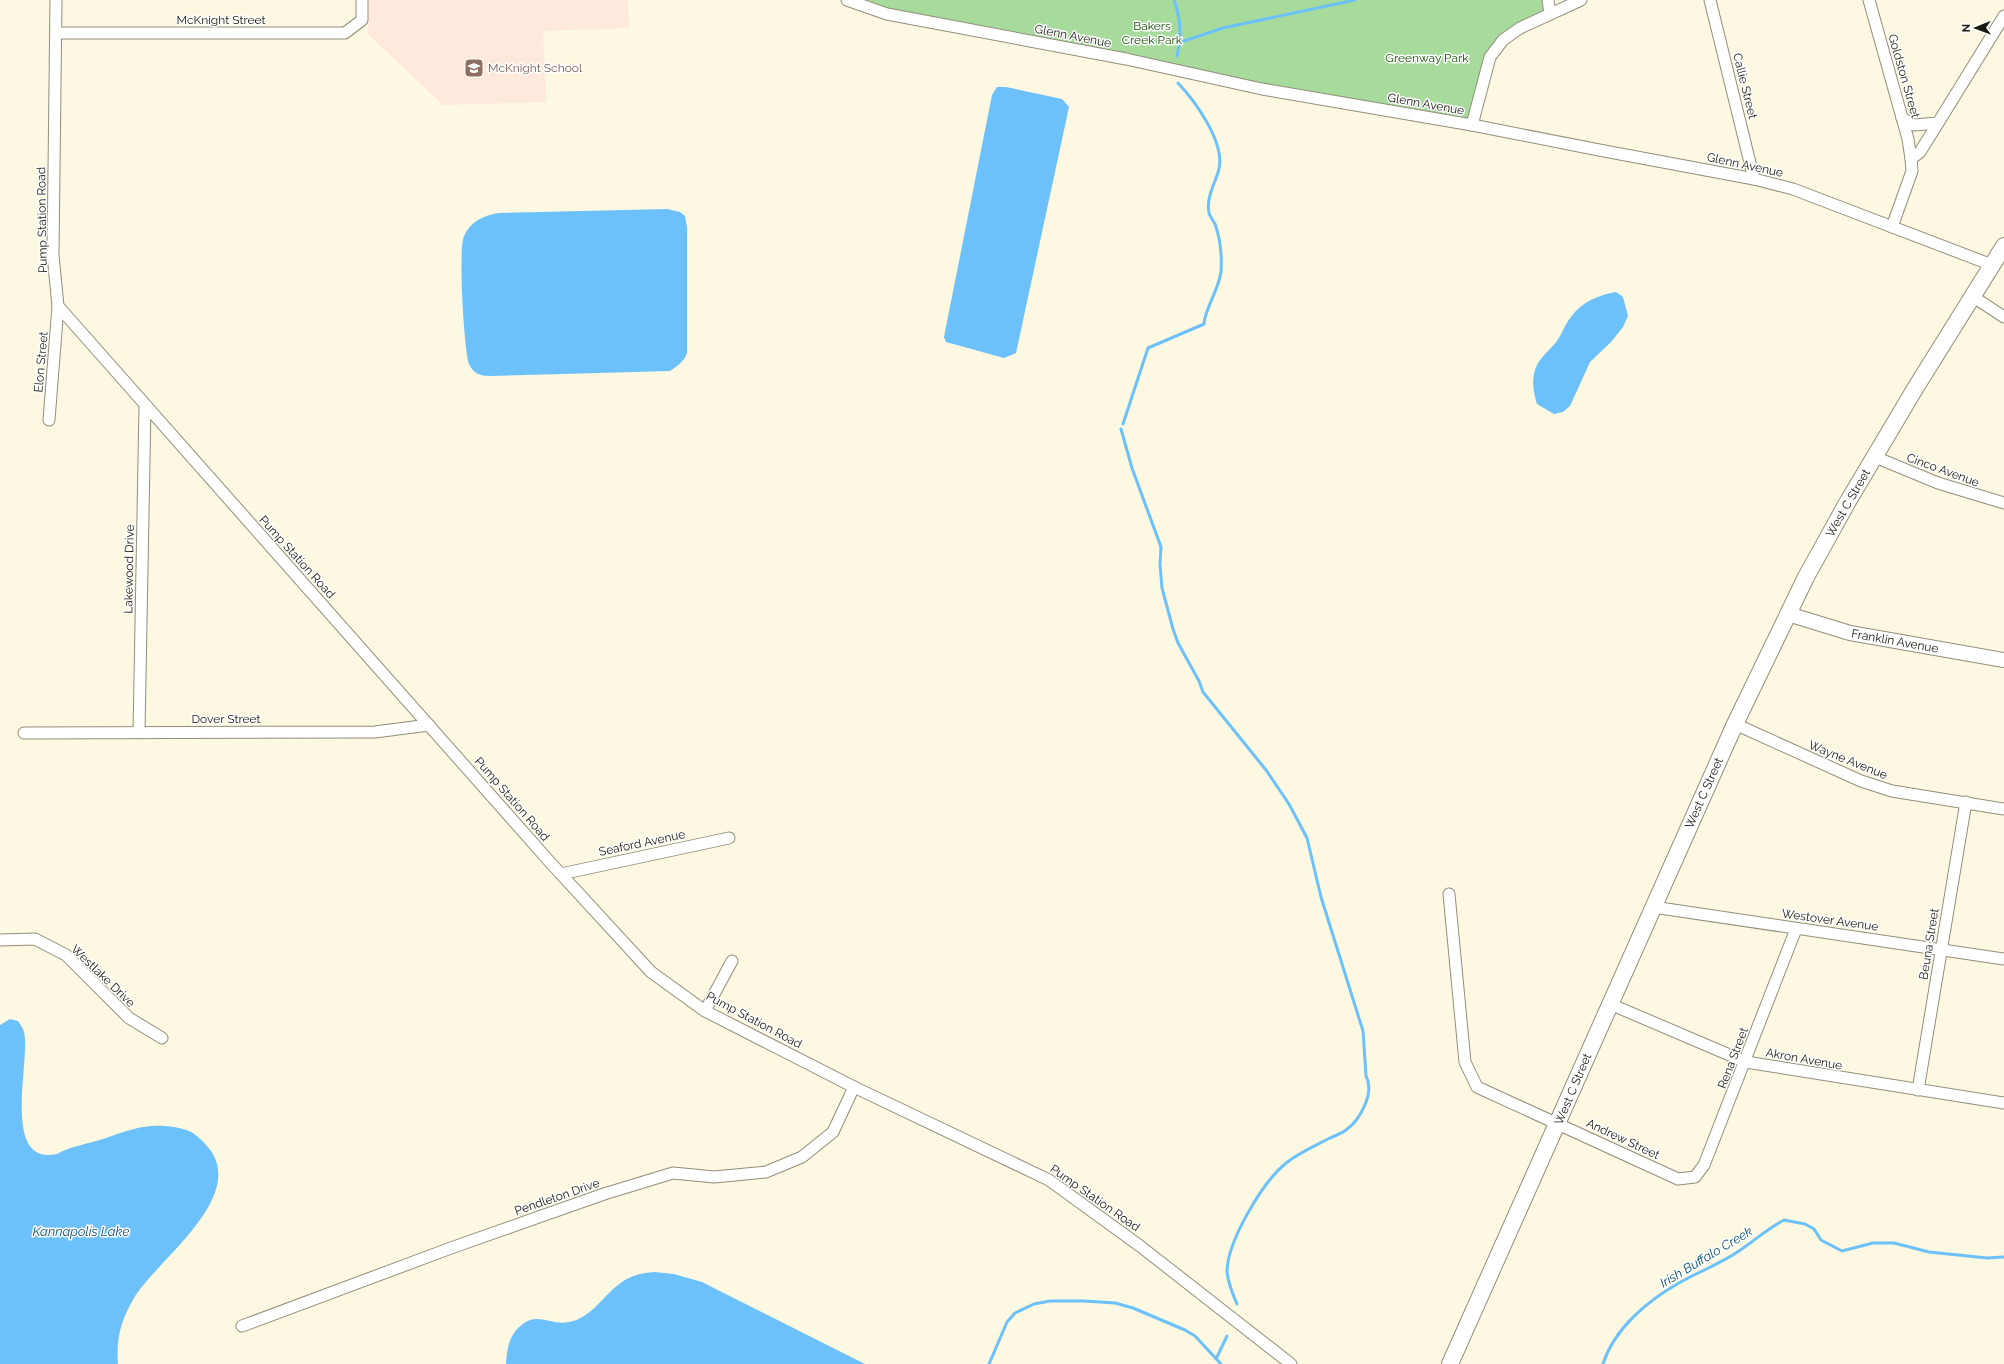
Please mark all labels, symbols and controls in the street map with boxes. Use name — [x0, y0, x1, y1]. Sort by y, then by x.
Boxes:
north arrow — [1956, 8, 1996, 48]
street label: McKnight Street — [176, 13, 266, 27]
park label: Bakers Creek Park — [1122, 19, 1183, 47]
street label: Glenn Avenue — [1034, 22, 1112, 50]
text: N — [1960, 24, 1973, 32]
street label: Goldston Street — [1885, 32, 1923, 120]
park label: Greenway Park — [1385, 51, 1469, 65]
street label: Callie Street — [1730, 52, 1760, 120]
school or university icon: McKnight School — [463, 57, 485, 79]
place label: McKnight School — [488, 61, 583, 75]
street label: Glenn Avenue — [1387, 90, 1465, 118]
street label: Glenn Avenue — [1706, 150, 1784, 180]
street label: Pump Station Road — [34, 167, 50, 273]
street label: Elon Street — [31, 331, 51, 393]
street label: Cinco Avenue — [1905, 450, 1981, 490]
street label: West C Street — [1823, 466, 1873, 540]
street label: Pump Station Road — [256, 513, 338, 601]
street label: Lakewood Drive — [121, 524, 137, 614]
street label: Franklin Avenue — [1850, 626, 1940, 656]
street label: Dover Street — [192, 712, 261, 726]
street label: Wayne Avenue — [1807, 738, 1889, 782]
street label: Pump Station Road — [472, 754, 552, 844]
street label: West C Street — [1682, 755, 1726, 831]
street label: Seaford Avenue — [597, 827, 687, 859]
street label: Westover Avenue — [1781, 906, 1879, 934]
street label: Beuna Street — [1916, 907, 1942, 981]
street label: Westlake Drive — [68, 942, 138, 1010]
street label: Pump Station Road — [704, 989, 804, 1051]
street label: Rena Street — [1715, 1025, 1751, 1091]
street label: Akron Avenue — [1765, 1045, 1843, 1073]
street label: West C Street — [1552, 1051, 1594, 1127]
street label: Andrew Street — [1584, 1116, 1662, 1162]
street label: Pump Station Road — [1047, 1162, 1143, 1234]
street label: Pendleton Drive — [513, 1176, 601, 1218]
water label: Irish Buffalo Creek — [1657, 1223, 1755, 1291]
water label: Kannapolis Lake — [33, 1224, 129, 1239]

